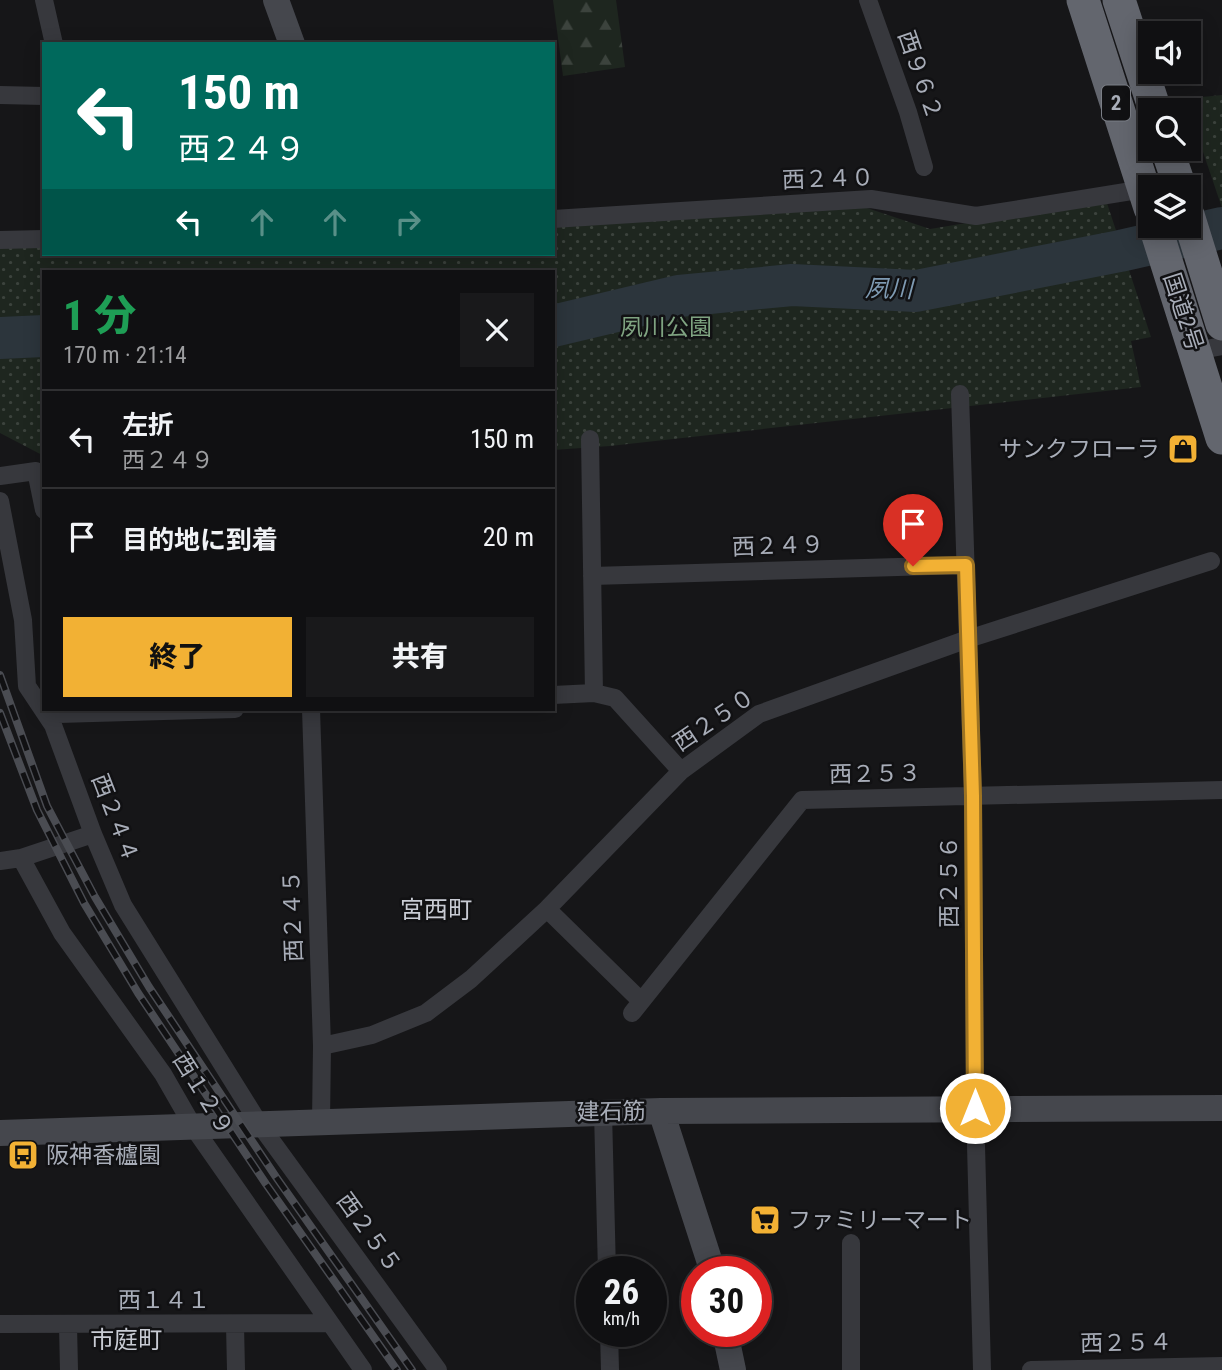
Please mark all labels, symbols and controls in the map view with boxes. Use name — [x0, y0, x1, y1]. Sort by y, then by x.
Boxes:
map controls — [1138, 21, 1201, 238]
button: sound — [1138, 21, 1201, 84]
street label: 西９６２ — [892, 27, 948, 123]
text: 150 m — [178, 64, 300, 121]
icon: left — [63, 70, 154, 161]
road number: 2 — [1102, 86, 1130, 120]
button: search — [1138, 98, 1201, 161]
text: 西２４９ — [178, 130, 306, 168]
street label: 西２４０ — [782, 164, 874, 194]
button: layers — [1138, 175, 1201, 238]
icon: left — [170, 203, 208, 241]
icon: ahead — [243, 203, 281, 241]
icon: ahead — [316, 203, 354, 241]
icon: right — [389, 203, 427, 241]
street label: 国道2号 — [1158, 270, 1208, 354]
water label: 夙川 — [865, 275, 916, 303]
text: 1 分 — [63, 291, 136, 340]
button: close — [460, 293, 534, 367]
park label: 夙川公園 — [620, 314, 712, 341]
text: 170 m · 21:14 — [63, 342, 187, 369]
text: 左折 — [122, 410, 174, 440]
icon: left — [63, 420, 101, 458]
text: 150 m — [470, 424, 534, 454]
shop icon: サンクフローラ — [1166, 432, 1200, 466]
place label: サンクフローラ — [999, 436, 1160, 463]
text: 西２４９ — [122, 447, 214, 474]
pin — [883, 494, 943, 566]
icon: arrive — [894, 505, 932, 543]
icon: arrive — [63, 518, 101, 556]
text: 20 m — [483, 522, 534, 552]
text: 目的地に到着 — [122, 525, 278, 555]
street label: 西２４９ — [732, 531, 824, 561]
button: 終了 — [63, 617, 292, 697]
button: 共有 — [306, 617, 534, 697]
street label: 西２５０ — [668, 683, 760, 757]
street label: 西２５３ — [829, 760, 921, 788]
street label: 西２４４ — [86, 770, 144, 866]
street label: 西２５６ — [936, 836, 963, 928]
street label: 西２４５ — [278, 870, 308, 962]
district label: 宮西町 — [400, 896, 472, 924]
street label: 西１２９ — [167, 1048, 239, 1140]
position arrow — [938, 1071, 1012, 1145]
street label: 建石筋 — [576, 1098, 646, 1126]
bus stop icon: 阪神香櫨園 — [6, 1138, 40, 1172]
place label: 阪神香櫨園 — [46, 1142, 161, 1169]
street label: 西２５５ — [331, 1188, 407, 1278]
supermarket icon: ファミリーマート — [748, 1203, 782, 1237]
place label: ファミリーマート — [788, 1207, 972, 1234]
speed limit sign: 30 — [681, 1256, 772, 1347]
text: 26 — [604, 1272, 639, 1313]
street label: 西１４１ — [118, 1287, 210, 1314]
text: km/h — [603, 1308, 640, 1329]
district label: 市庭町 — [90, 1326, 162, 1354]
street label: 西２５４ — [1080, 1329, 1172, 1357]

